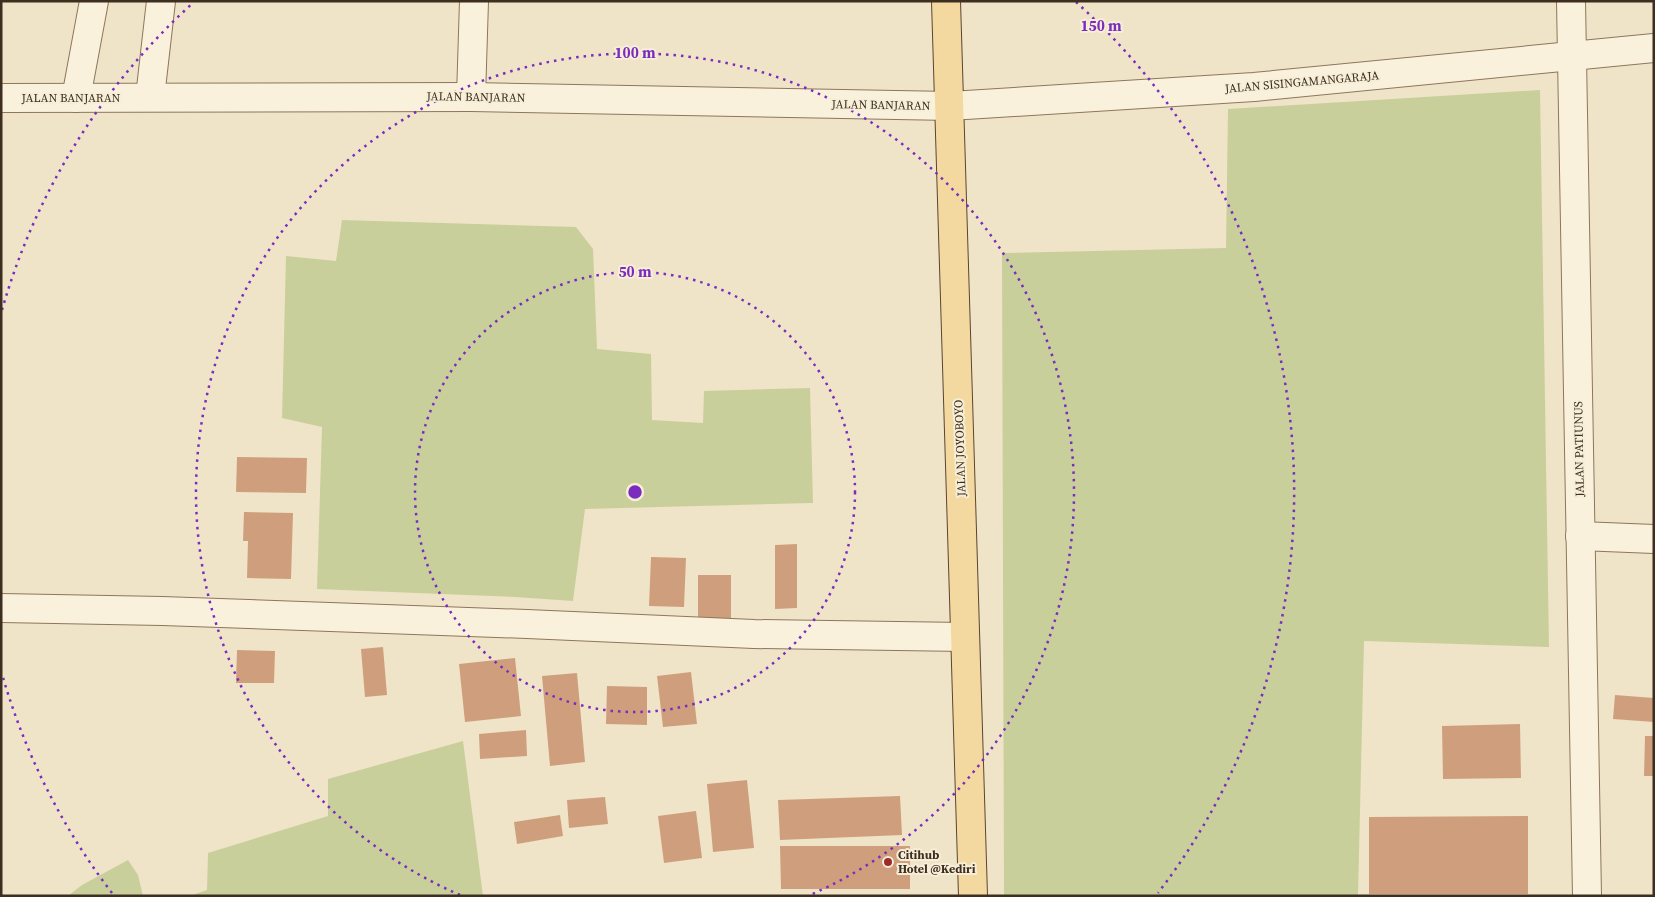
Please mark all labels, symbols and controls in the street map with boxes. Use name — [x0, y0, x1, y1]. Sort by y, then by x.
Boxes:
text: 150 m — [1080, 15, 1122, 36]
text: 100 m — [614, 42, 656, 63]
street label: JALAN SISINGAMANGARAJA — [1223, 67, 1380, 97]
street label: JALAN BANJARAN — [425, 88, 526, 106]
street label: JALAN BANJARAN — [21, 90, 121, 106]
street label: JALAN BANJARAN — [830, 96, 931, 114]
text: 50 m — [618, 261, 652, 282]
street label: JALAN JOYOBOYO — [950, 399, 970, 498]
street label: JALAN PATIUNUS — [1570, 401, 1588, 498]
centre of rings — [626, 483, 644, 501]
place label: Citihub Hotel @Kediri — [898, 847, 976, 877]
marker: Citihub Hotel @Kediri — [882, 856, 894, 868]

